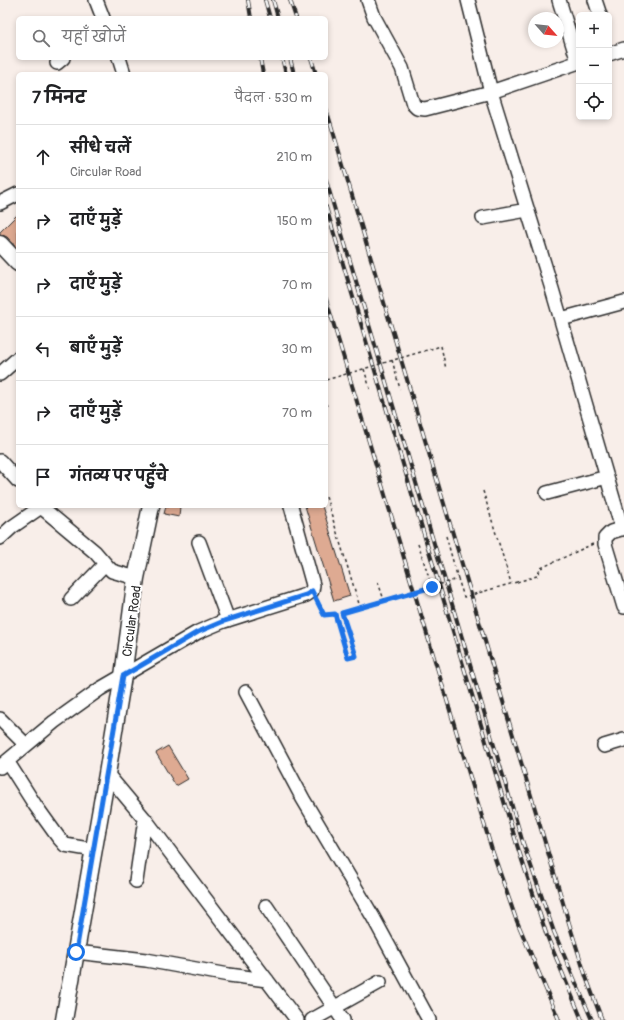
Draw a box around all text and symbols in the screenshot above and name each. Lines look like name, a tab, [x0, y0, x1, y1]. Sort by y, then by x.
north arrow	[528, 12, 564, 48]
map controls	[576, 12, 612, 120]
button: +	[576, 12, 612, 48]
search box	[16, 16, 328, 60]
icon: search	[30, 27, 52, 49]
text: यहाँ खोजें	[62, 28, 126, 47]
button: −	[576, 48, 612, 84]
button: locate	[576, 84, 612, 120]
text: 7 मिनट	[32, 87, 86, 108]
text: पैदल · 530 m	[235, 90, 312, 106]
text: सीधे चलें	[70, 139, 131, 158]
icon: ahead	[32, 146, 54, 168]
text: 210 m	[276, 149, 312, 165]
text: Circular Road	[70, 164, 142, 180]
icon: right	[32, 210, 54, 232]
text: दाएँ मुड़ें	[70, 211, 122, 230]
text: 150 m	[277, 213, 312, 229]
icon: right	[32, 274, 54, 296]
text: दाएँ मुड़ें	[70, 275, 122, 294]
text: 70 m	[282, 277, 312, 293]
icon: left	[32, 338, 54, 360]
text: बाएँ मुड़ें	[70, 339, 122, 358]
text: 30 m	[282, 341, 312, 357]
icon: right	[32, 402, 54, 424]
text: दाएँ मुड़ें	[70, 403, 122, 422]
text: 70 m	[282, 405, 312, 421]
icon: arrive	[32, 466, 54, 488]
text: गंतव्य पर पहुँचे	[70, 467, 168, 486]
route end	[423, 578, 441, 596]
street label: Circular Road	[119, 585, 145, 658]
route start	[67, 943, 85, 961]

